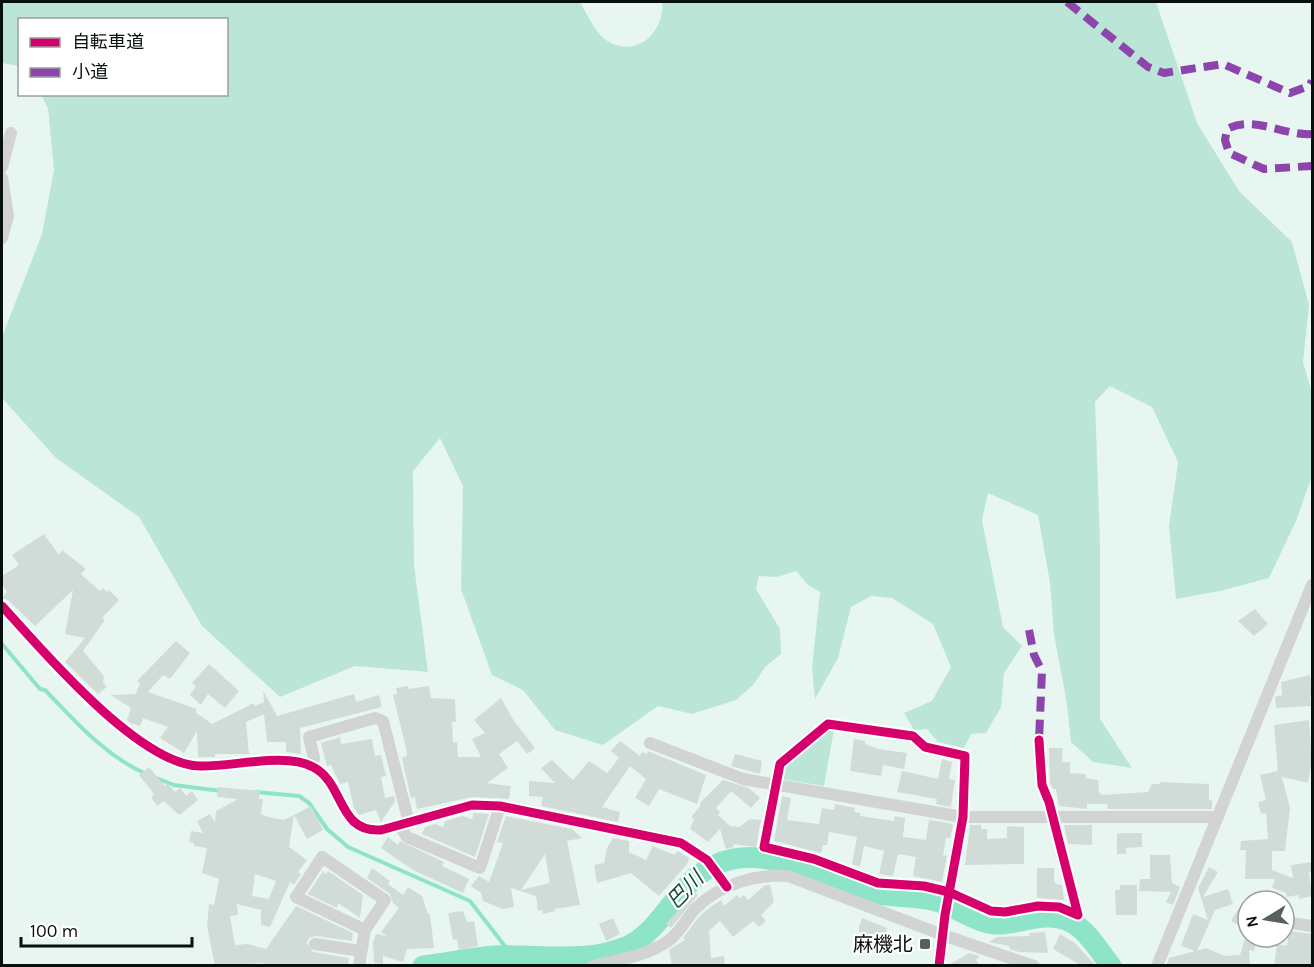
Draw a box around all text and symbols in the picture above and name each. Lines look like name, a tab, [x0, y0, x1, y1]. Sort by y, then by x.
legend	[18, 18, 228, 96]
text: 自転車道	[72, 31, 144, 53]
text: 小道	[72, 61, 108, 83]
water label: 巴川	[662, 865, 710, 913]
north arrow	[1236, 889, 1296, 949]
scale bar	[21, 910, 192, 948]
text: N	[1241, 914, 1262, 929]
text: 100 m	[30, 920, 78, 942]
place label: 麻機北	[853, 933, 913, 956]
marker: 麻機北	[918, 937, 932, 951]

